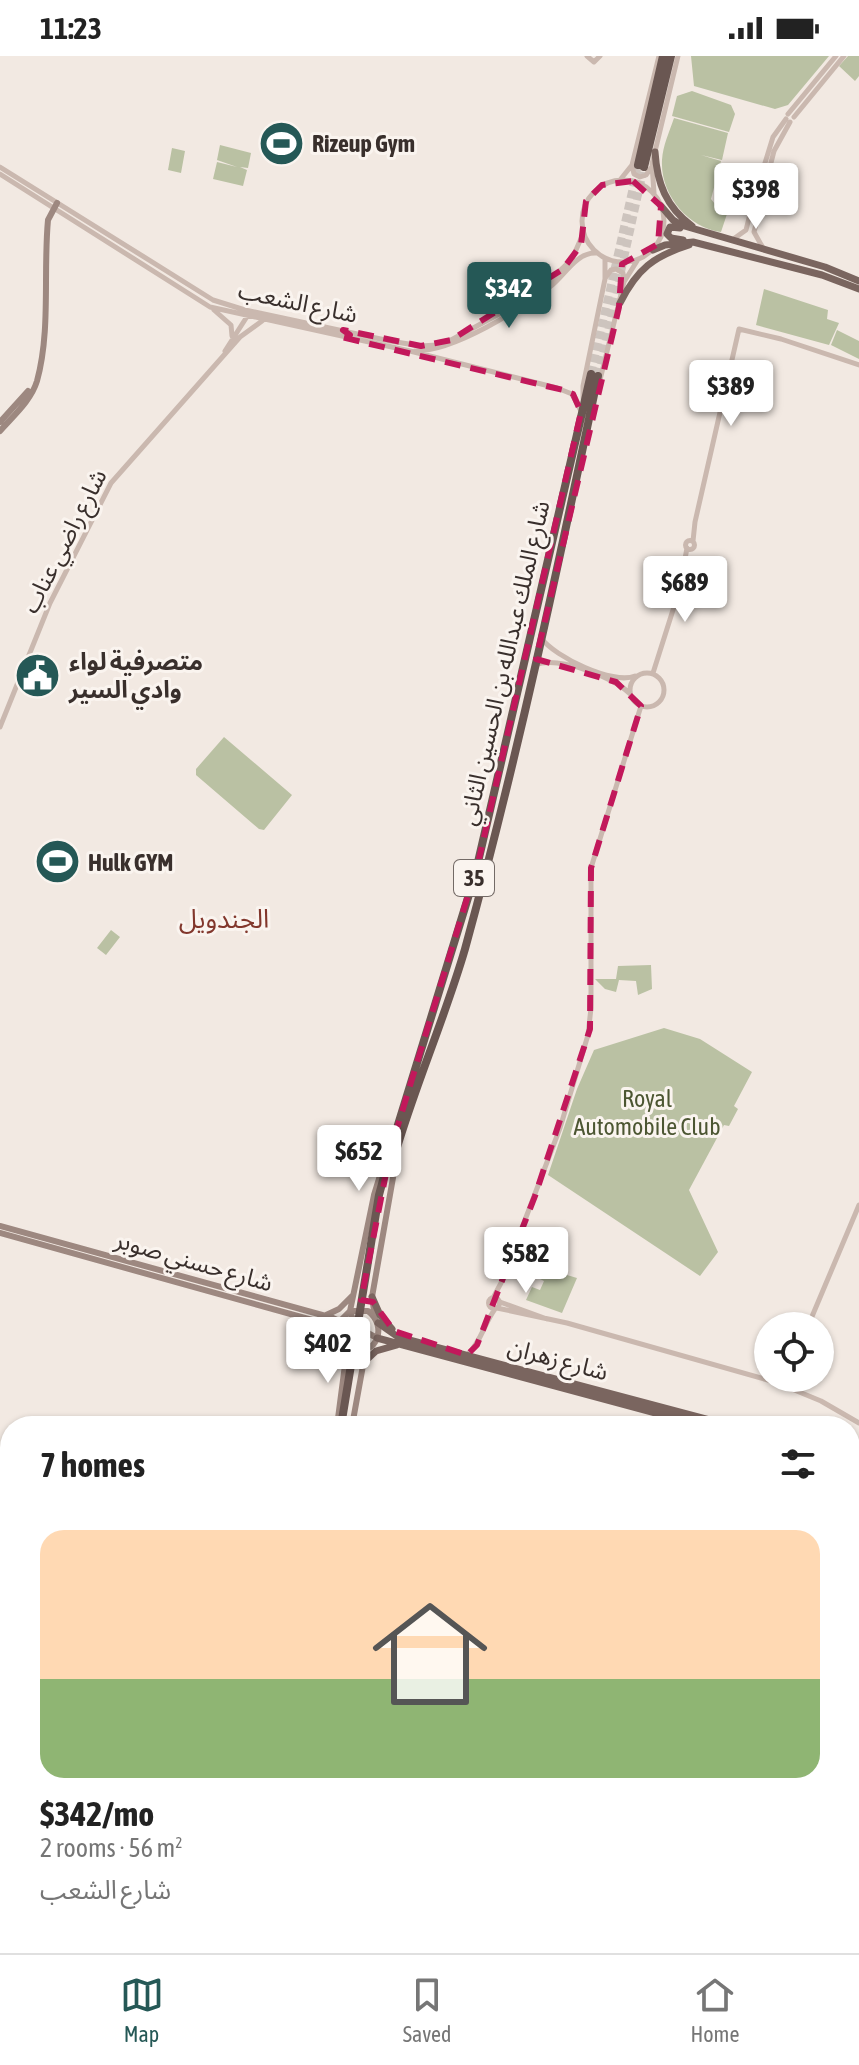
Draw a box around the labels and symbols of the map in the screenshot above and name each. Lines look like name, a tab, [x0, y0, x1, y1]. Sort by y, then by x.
sports icon: Rizeup Gym	[257, 119, 305, 167]
place label: Rizeup Gym	[312, 130, 415, 157]
pin: $398	[709, 163, 803, 231]
pin: $342	[462, 262, 556, 330]
street label: شارع الشعب	[235, 276, 360, 332]
pin: $389	[684, 360, 778, 428]
street label: شارع راضي عناب	[16, 465, 117, 620]
street label: شارع الملك عبدالله بن الحسين الثاني	[453, 498, 560, 829]
pin: $689	[638, 556, 732, 624]
place label: متصرفية لواء وادي السير	[68, 648, 203, 709]
public building icon: متصرفية لواء وادي السير	[14, 651, 62, 699]
sports icon: Hulk GYM	[33, 838, 81, 886]
place label: Hulk GYM	[88, 849, 173, 876]
road number: 35	[454, 860, 494, 896]
district label: الجندويل	[179, 904, 269, 934]
park label: Royal Automobile Club	[573, 1085, 721, 1140]
pin: $652	[312, 1125, 406, 1193]
street label: شارع حسني صوبر	[110, 1225, 276, 1302]
pin: $582	[479, 1227, 573, 1295]
pin: $402	[281, 1317, 375, 1385]
street label: شارع زهران	[504, 1333, 611, 1389]

